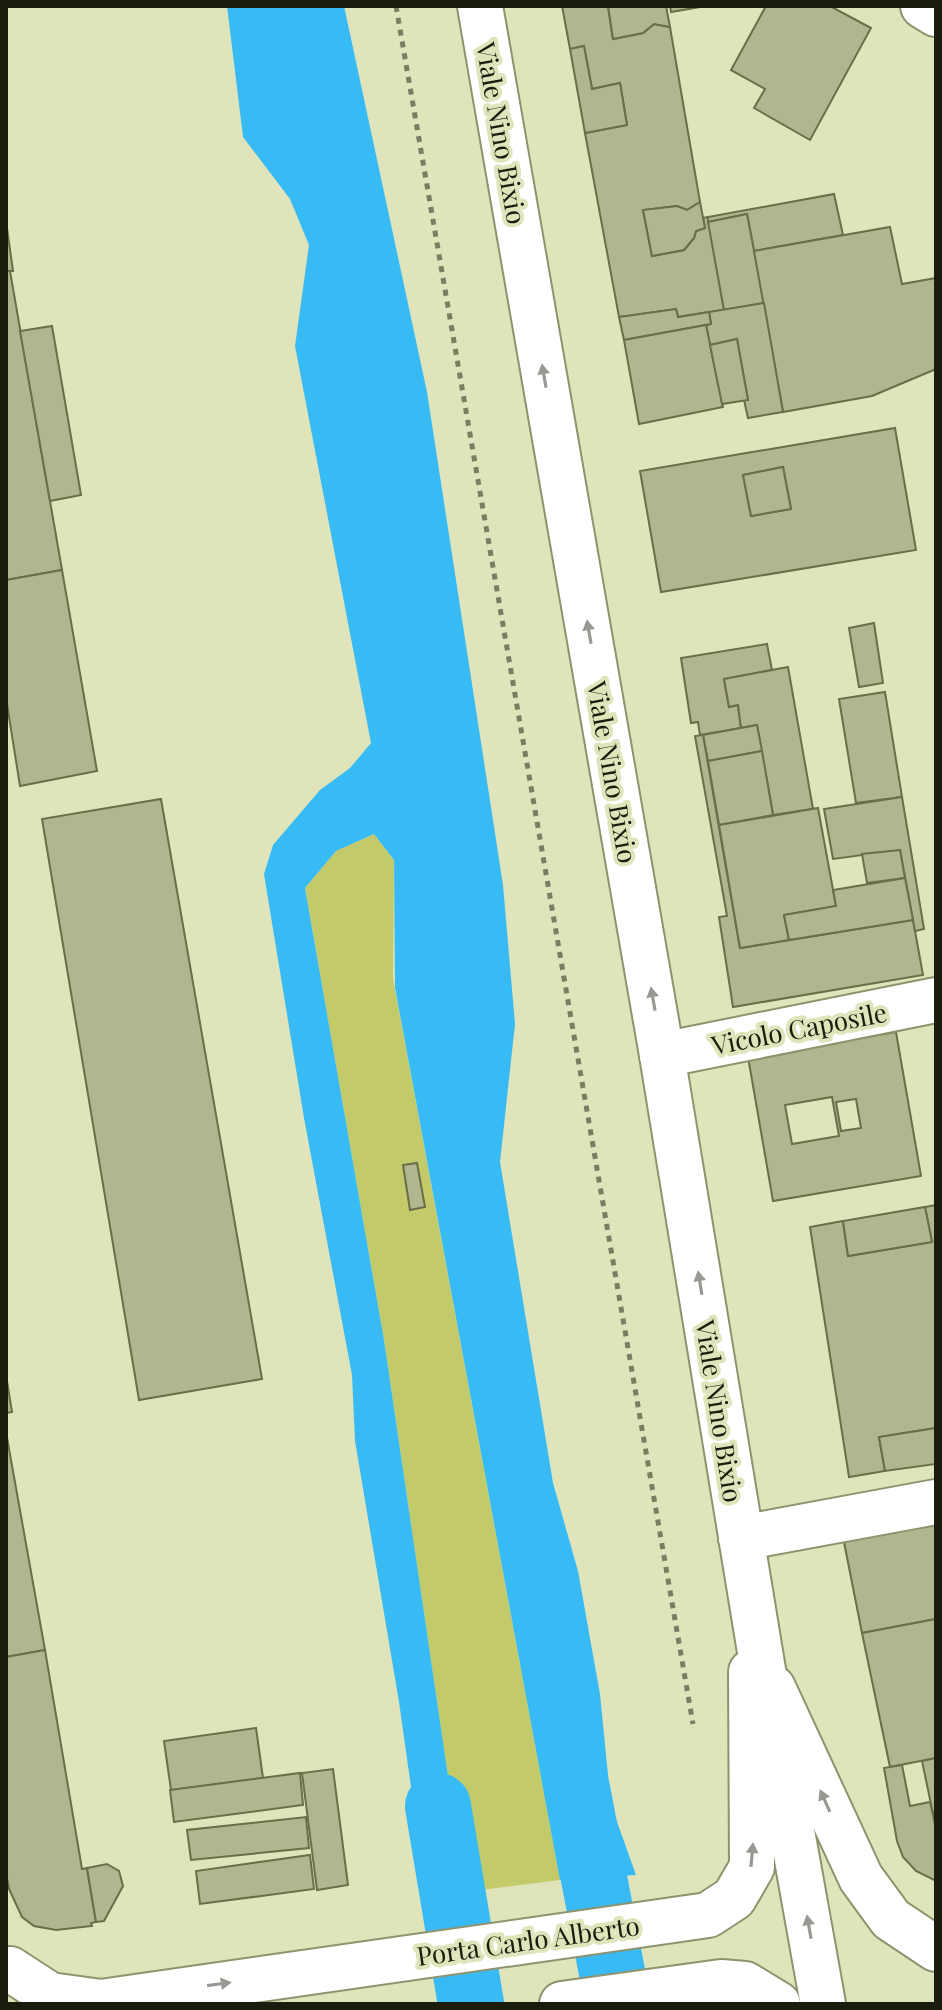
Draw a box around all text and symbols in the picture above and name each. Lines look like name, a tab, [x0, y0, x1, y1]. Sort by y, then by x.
street label: Viale Nino Bixio	[469, 38, 535, 227]
one-way arrow	[538, 363, 550, 388]
one-way arrow	[582, 620, 594, 645]
street label: Viale Nino Bixio	[580, 677, 646, 866]
one-way arrow	[646, 986, 658, 1011]
street label: Vicolo Caposile	[708, 994, 889, 1062]
one-way arrow	[693, 1270, 705, 1295]
street label: Viale Nino Bixio	[688, 1316, 752, 1505]
one-way arrow	[818, 1789, 831, 1813]
one-way arrow	[746, 1842, 759, 1867]
street label: Porta Carlo Alberto	[414, 1907, 642, 1973]
one-way arrow	[802, 1915, 814, 1940]
one-way arrow	[206, 1978, 231, 1990]

